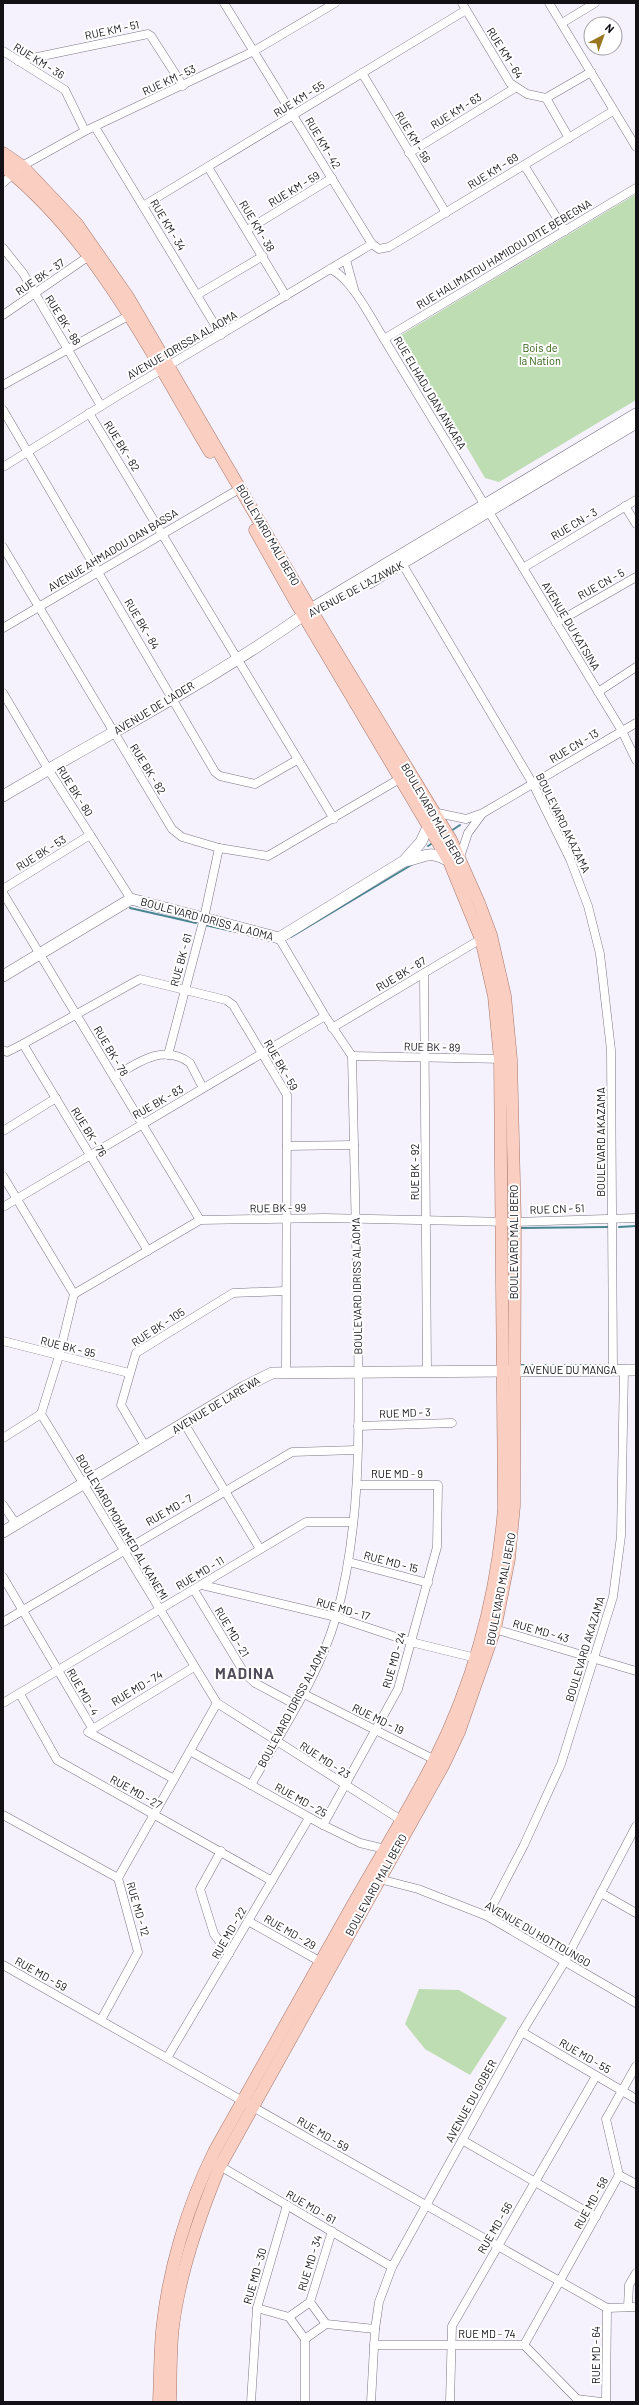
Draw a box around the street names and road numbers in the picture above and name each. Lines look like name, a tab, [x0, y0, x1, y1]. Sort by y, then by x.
street label: RUE KM - 51	[84, 17, 140, 42]
street label: RUE KM - 64	[485, 25, 526, 81]
street label: RUE KM - 36	[11, 40, 67, 81]
street label: RUE KM - 53	[140, 62, 198, 98]
street label: RUE KM - 55	[271, 78, 327, 119]
street label: RUE KM - 63	[428, 90, 484, 131]
street label: RUE KM - 56	[393, 109, 434, 165]
street label: RUE KM - 42	[303, 115, 344, 171]
street label: RUE KM - 69	[465, 150, 521, 191]
street label: RUE KM - 59	[266, 168, 322, 209]
street label: RUE HALIMATOU HAMIDOU DITE BEBEGNA	[414, 196, 594, 311]
street label: RUE KM - 34	[148, 197, 189, 253]
street label: RUE KM - 38	[237, 198, 278, 254]
street label: RUE BK - 37	[13, 256, 67, 298]
street label: RUE BK - 88	[43, 292, 84, 347]
street label: AVENUE IDRISSA ALAOMA	[124, 308, 239, 381]
street label: RUE ELHADJ DAN ANKARA	[392, 334, 469, 452]
street label: RUE BK - 82	[102, 418, 143, 473]
street label: BOULEVARD MALI BERO	[234, 482, 303, 588]
street label: AVENUE AHMADOU DAN BASSA	[45, 505, 180, 594]
street label: RUE CN - 3	[548, 505, 599, 542]
street label: AVENUE DE L'AZAWAK	[306, 558, 406, 619]
street label: RUE CN - 5	[575, 565, 627, 602]
street label: AVENUE DU KATSINA	[540, 579, 603, 673]
street label: RUE BK - 84	[122, 596, 163, 651]
street label: AVENUE DE L'ADER	[111, 678, 197, 737]
street label: RUE CN - 13	[547, 726, 601, 765]
street label: RUE BK - 82	[128, 741, 169, 796]
street label: BOULEVARD MALI BERO	[399, 761, 468, 867]
street label: RUE BK - 80	[55, 763, 96, 818]
street label: BOULEVARD AKAZAMA	[534, 771, 593, 875]
street label: RUE BK - 53	[13, 832, 68, 873]
street label: BOULEVARD IDRISS ALAOMA	[139, 894, 275, 943]
street label: RUE BK - 61	[167, 932, 194, 988]
street label: RUE BK - 87	[373, 954, 428, 994]
street label: RUE BK - 78	[91, 1023, 132, 1078]
street label: RUE BK - 59	[262, 1037, 301, 1093]
street label: RUE BK - 89	[404, 1040, 461, 1053]
street label: RUE BK - 83	[130, 1082, 185, 1121]
street label: BOULEVARD AKAZAMA	[594, 1087, 607, 1197]
street label: RUE BK - 76	[69, 1105, 110, 1159]
street label: RUE BK - 92	[408, 1144, 421, 1200]
street label: BOULEVARD MALI BERO	[507, 1184, 520, 1299]
street label: RUE BK - 99	[250, 1201, 307, 1214]
street label: RUE CN - 51	[529, 1201, 585, 1216]
street label: BOULEVARD IDRISS ALAOMA	[349, 1217, 364, 1355]
street label: RUE BK - 105	[129, 1304, 187, 1349]
street label: RUE BK - 95	[39, 1333, 97, 1360]
street label: AVENUE DU MANGA	[523, 1363, 617, 1376]
street label: AVENUE DE L'AREWA	[169, 1373, 262, 1436]
street label: RUE MD - 3	[379, 1405, 431, 1420]
street label: BOULEVARD MOHAMED AL KANEMI	[74, 1452, 171, 1602]
street label: RUE MD - 9	[371, 1467, 423, 1480]
street label: RUE MD - 7	[143, 1491, 194, 1528]
street label: BOULEVARD MALI BERO	[483, 1531, 518, 1646]
street label: RUE MD - 15	[363, 1548, 420, 1575]
street label: RUE MD - 11	[173, 1553, 226, 1592]
street label: BOULEVARD AKAZAMA	[562, 1594, 607, 1703]
street label: RUE MD - 17	[315, 1595, 371, 1622]
street label: RUE MD - 21	[213, 1605, 252, 1659]
street label: RUE MD - 43	[512, 1616, 571, 1645]
street label: RUE MD - 24	[379, 1630, 408, 1690]
street label: BOULEVARD IDRISS ALAOMA	[255, 1642, 331, 1769]
street label: RUE MD - 4	[65, 1666, 102, 1718]
street label: RUE MD - 74	[109, 1667, 165, 1708]
street label: RUE MD - 19	[350, 1700, 406, 1737]
street label: RUE MD - 23	[298, 1738, 353, 1781]
street label: RUE MD - 27	[108, 1772, 164, 1811]
street label: RUE MD - 25	[273, 1780, 330, 1819]
street label: BOULEVARD MALI BERO	[342, 1831, 409, 1938]
street label: RUE MD - 12	[125, 1880, 152, 1938]
street label: AVENUE DU HOTTOUNGO	[483, 1898, 593, 1969]
street label: RUE MD - 22	[208, 1904, 249, 1961]
street label: RUE MD - 29	[262, 1912, 319, 1952]
street label: RUE MD - 59	[13, 1954, 70, 1993]
street label: RUE MD - 55	[557, 2036, 614, 2076]
street label: AVENUE DU GOBER	[442, 2057, 499, 2144]
street label: RUE MD - 59	[295, 2114, 352, 2154]
street label: RUE MD - 58	[571, 2174, 610, 2231]
street label: RUE MD - 61	[284, 2187, 339, 2226]
street label: RUE MD - 56	[475, 2199, 515, 2256]
street label: RUE MD - 34	[295, 2233, 324, 2292]
street label: RUE MD - 30	[240, 2246, 269, 2306]
street label: RUE MD - 64	[589, 2326, 602, 2384]
street label: RUE MD - 74	[458, 2327, 516, 2340]

